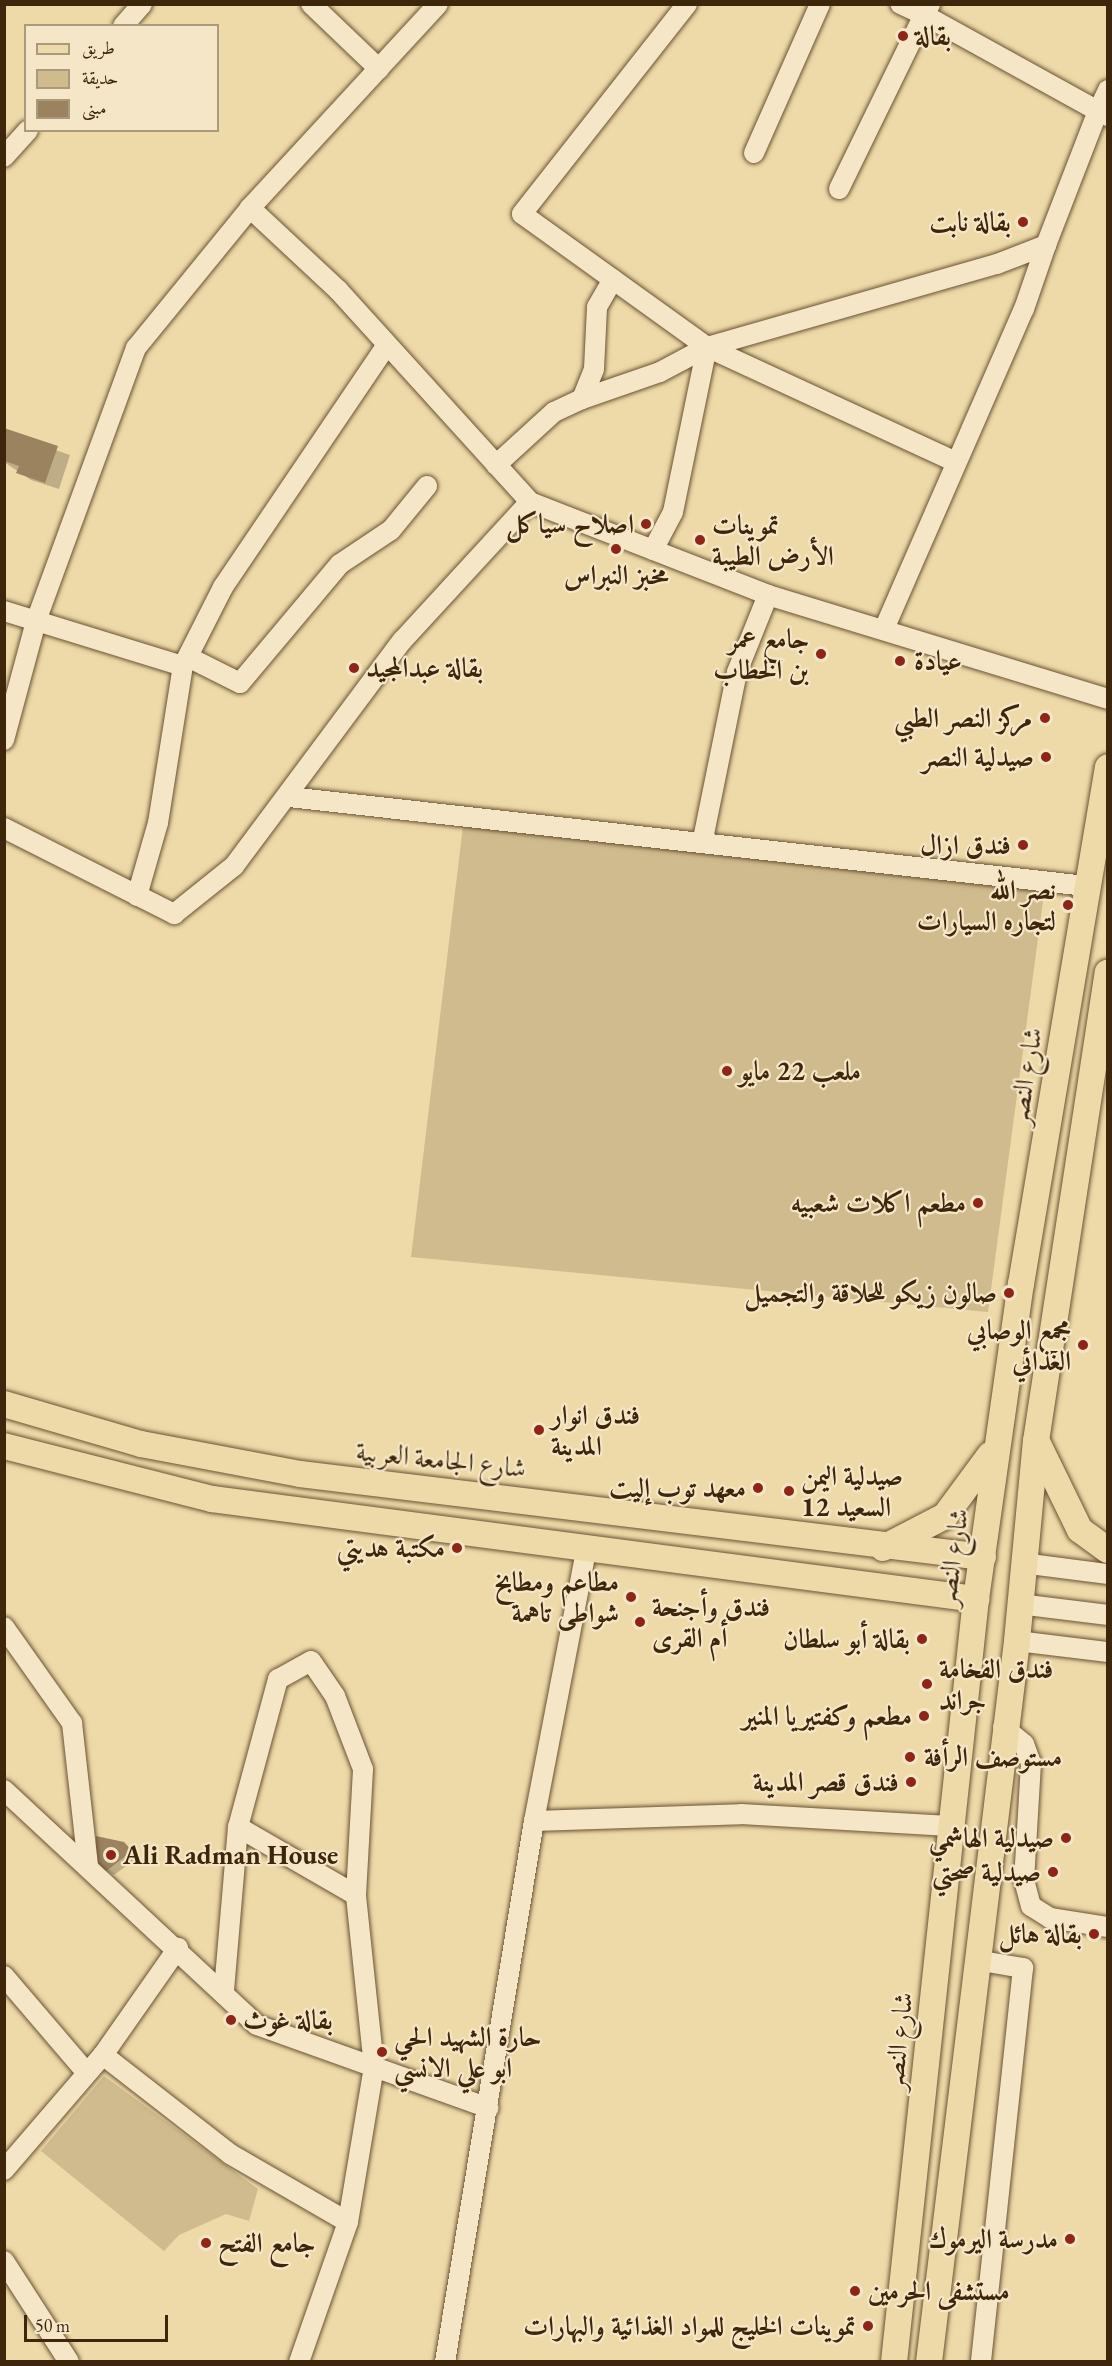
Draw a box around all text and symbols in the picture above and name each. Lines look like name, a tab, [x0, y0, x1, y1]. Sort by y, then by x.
place label: بقالة	[915, 20, 951, 52]
legend	[24, 24, 219, 132]
marker: بقالة	[896, 29, 910, 43]
text: طريق	[82, 36, 115, 59]
text: حديقة	[82, 66, 118, 89]
text: مبنى	[82, 96, 107, 119]
place label: بقالة نابت	[930, 206, 1011, 238]
marker: بقالة نابت	[1016, 215, 1030, 229]
place label: اصلاح سياكل	[506, 508, 634, 540]
place label: تموينات الأرض الطيبة	[712, 508, 834, 571]
marker: اصلاح سياكل	[639, 517, 653, 531]
marker: تموينات الأرض الطيبة	[693, 533, 707, 547]
marker: مخبز النبراس	[609, 542, 623, 556]
place label: مخبز النبراس	[564, 559, 668, 591]
place label: جامع عمر بن الخطاب	[713, 622, 809, 685]
place label: عيادة	[914, 645, 962, 677]
marker: جامع عمر بن الخطاب	[814, 647, 828, 661]
place label: بقالة عبدالمجيد	[366, 652, 483, 684]
marker: عيادة	[891, 652, 909, 670]
marker: بقالة عبدالمجيد	[347, 661, 361, 675]
place label: مركز النصر الطبي	[894, 702, 1032, 734]
marker: مركز النصر الطبي	[1036, 709, 1054, 727]
place label: صيدلية النصر	[922, 741, 1034, 773]
marker: صيدلية النصر	[1039, 750, 1053, 764]
place label: فندق ازال	[920, 829, 1011, 861]
marker: فندق ازال	[1016, 838, 1030, 852]
place label: نصر الله لتجاره السيارات	[917, 873, 1056, 936]
marker: نصر الله لتجاره السيارات	[1061, 898, 1075, 912]
street label: شارع النصر	[1001, 1025, 1049, 1127]
place label: ملعب 22 مايو	[739, 1055, 861, 1087]
marker: ملعب 22 مايو	[720, 1064, 734, 1078]
place label: مطعم اكلات شعبيه	[791, 1187, 966, 1219]
marker: مطعم اكلات شعبيه	[971, 1196, 985, 1210]
place label: صالون زيكو للحلاقة والتجميل	[744, 1277, 997, 1309]
marker: صالون زيكو للحلاقة والتجميل	[1002, 1286, 1016, 1300]
place label: مجمع الوصابي الغذائي	[967, 1313, 1071, 1376]
marker: مجمع الوصابي الغذائي	[1076, 1338, 1090, 1352]
place label: فندق انوار المدينة	[551, 1398, 640, 1461]
marker: فندق انوار المدينة	[532, 1423, 546, 1437]
street label: شارع الجامعة العربية	[354, 1434, 528, 1484]
place label: صيدلية اليمن السعيد 12	[801, 1459, 903, 1522]
place label: معهد توب إليت	[609, 1472, 746, 1504]
marker: معهد توب إليت	[751, 1481, 765, 1495]
marker: صيدلية اليمن السعيد 12	[782, 1484, 796, 1498]
street label: شارع النصر	[929, 1506, 975, 1608]
place label: مكتبة هديتي	[336, 1532, 445, 1564]
marker: مكتبة هديتي	[450, 1541, 464, 1555]
place label: مطاعم ومطابخ شواطى تاهمة	[494, 1565, 619, 1628]
marker: مطاعم ومطابخ شواطى تاهمة	[624, 1590, 638, 1604]
place label: فندق وأجنحة أم القرى	[652, 1590, 770, 1653]
marker: فندق وأجنحة أم القرى	[633, 1615, 647, 1629]
place label: بقالة أبو سلطان	[783, 1623, 910, 1655]
marker: بقالة أبو سلطان	[915, 1632, 929, 1646]
place label: فندق الفخامة جراند	[939, 1652, 1053, 1715]
marker: فندق الفخامة جراند	[920, 1677, 934, 1691]
place label: مطعم وكفتيريا المنير	[742, 1700, 912, 1732]
marker: مطعم وكفتيريا المنير	[917, 1709, 931, 1723]
place label: مستوصف الرأفة	[924, 1741, 1062, 1773]
marker: مستوصف الرأفة	[901, 1748, 919, 1766]
place label: فندق قصر المدينة	[753, 1766, 899, 1798]
marker: فندق قصر المدينة	[904, 1775, 918, 1789]
place label: صيدلية الهاشمي	[929, 1822, 1054, 1854]
marker: صيدلية الهاشمي	[1059, 1831, 1073, 1845]
place label: Ali Radman House	[123, 1839, 338, 1871]
marker: Ali Radman House	[104, 1848, 118, 1862]
place label: صيدلية صحتي	[932, 1856, 1041, 1888]
marker: صيدلية صحتي	[1046, 1865, 1060, 1879]
place label: بقالة هائل	[998, 1918, 1082, 1950]
marker: بقالة هائل	[1087, 1927, 1101, 1941]
street label: شارع النصر	[877, 1991, 919, 2091]
place label: بقالة غوث	[243, 2004, 333, 2036]
marker: بقالة غوث	[224, 2013, 238, 2027]
place label: حارة الشهيد الحي ابو علي الانسي	[394, 2020, 541, 2083]
marker: حارة الشهيد الحي ابو علي الانسي	[375, 2045, 389, 2059]
place label: مدرسة اليرموك	[929, 2223, 1058, 2255]
place label: جامع الفتح	[218, 2227, 315, 2259]
marker: مدرسة اليرموك	[1063, 2232, 1077, 2246]
marker: جامع الفتح	[199, 2236, 213, 2250]
place label: مستشفى الحرمين	[868, 2275, 1010, 2307]
marker: مستشفى الحرمين	[846, 2282, 864, 2300]
scale bar	[27, 2303, 171, 2341]
place label: تموينات الخليج للمواد الغذائية والبهارات	[523, 2310, 856, 2342]
text: 50 m	[35, 2314, 70, 2337]
marker: تموينات الخليج للمواد الغذائية والبهارات	[861, 2319, 875, 2333]

